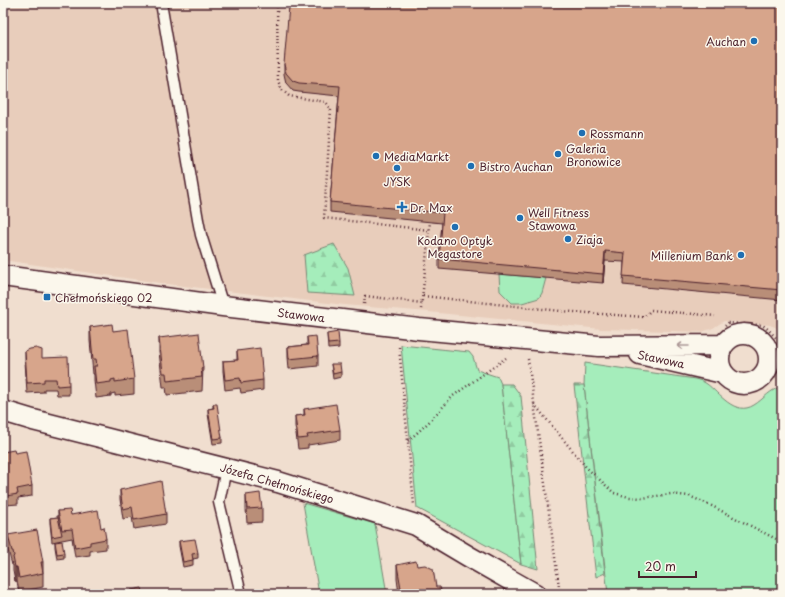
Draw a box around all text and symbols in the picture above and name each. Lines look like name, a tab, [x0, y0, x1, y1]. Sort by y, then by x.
place label: Auchan	[706, 33, 746, 50]
marker: Auchan	[749, 36, 759, 46]
place label: Rossmann	[590, 125, 644, 142]
marker: Rossmann	[577, 128, 587, 138]
place label: Galeria Bronowice	[566, 140, 621, 170]
place label: MediaMarkt	[384, 148, 449, 165]
marker: Galeria Bronowice	[553, 149, 563, 159]
marker: MediaMarkt	[371, 151, 381, 161]
place label: Bistro Auchan	[479, 158, 553, 175]
marker: Bistro Auchan	[466, 161, 476, 171]
marker: JYSK	[392, 163, 402, 173]
place label: JYSK	[383, 173, 411, 190]
place label: Dr. Max	[410, 199, 452, 216]
marker: Dr. Max	[397, 202, 407, 212]
place label: Well Fitness Stawowa	[528, 204, 589, 234]
marker: Well Fitness Stawowa	[515, 213, 525, 223]
marker: Kodano Optyk Megastore	[450, 222, 460, 232]
place label: Ziaja	[576, 231, 603, 248]
place label: Kodano Optyk Megastore	[417, 232, 493, 262]
marker: Ziaja	[563, 234, 573, 244]
place label: Millenium Bank	[651, 247, 733, 264]
marker: Millenium Bank	[736, 250, 746, 260]
place label: Chełmońskiego 02	[55, 289, 153, 306]
marker: Chełmońskiego 02	[42, 292, 52, 302]
street label: Stawowa	[276, 304, 326, 326]
one-way arrow	[677, 342, 690, 350]
street label: Stawowa	[636, 346, 686, 372]
street label: Józefa Chełmońskiego	[218, 459, 336, 507]
scale bar	[639, 553, 696, 579]
text: 20 m	[645, 557, 676, 575]

